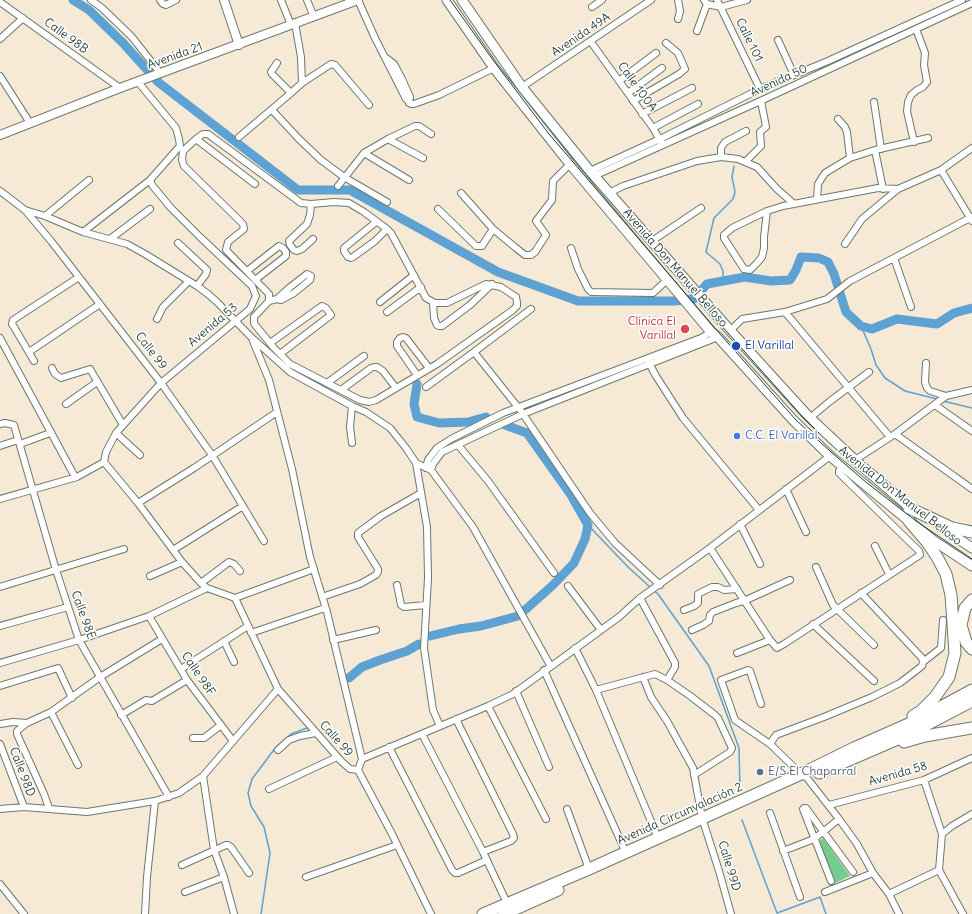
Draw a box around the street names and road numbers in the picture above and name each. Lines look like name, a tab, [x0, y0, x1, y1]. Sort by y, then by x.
street label: Avenida 49A	[549, 10, 613, 60]
street label: Calle 98B	[41, 15, 91, 57]
street label: Calle 101	[732, 16, 766, 64]
street label: Avenida 21	[145, 39, 205, 73]
street label: Calle 100A	[614, 59, 660, 115]
street label: Avenida 50	[748, 62, 810, 100]
street label: Avenida Don Manuel Belloso	[620, 206, 730, 330]
street label: Avenida 53	[185, 300, 241, 350]
street label: Calle 99	[132, 330, 170, 372]
street label: Avenida Don Manuel Belloso	[836, 443, 964, 549]
street label: Calle 98E	[68, 589, 98, 641]
street label: Calle 98F	[178, 649, 218, 699]
street label: Calle 99	[316, 718, 356, 760]
street label: Calle 98D	[6, 745, 38, 799]
street label: Avenida 58	[867, 759, 929, 789]
street label: Avenida Circunvalación 2	[615, 780, 745, 848]
street label: Calle 99D	[715, 839, 743, 893]

